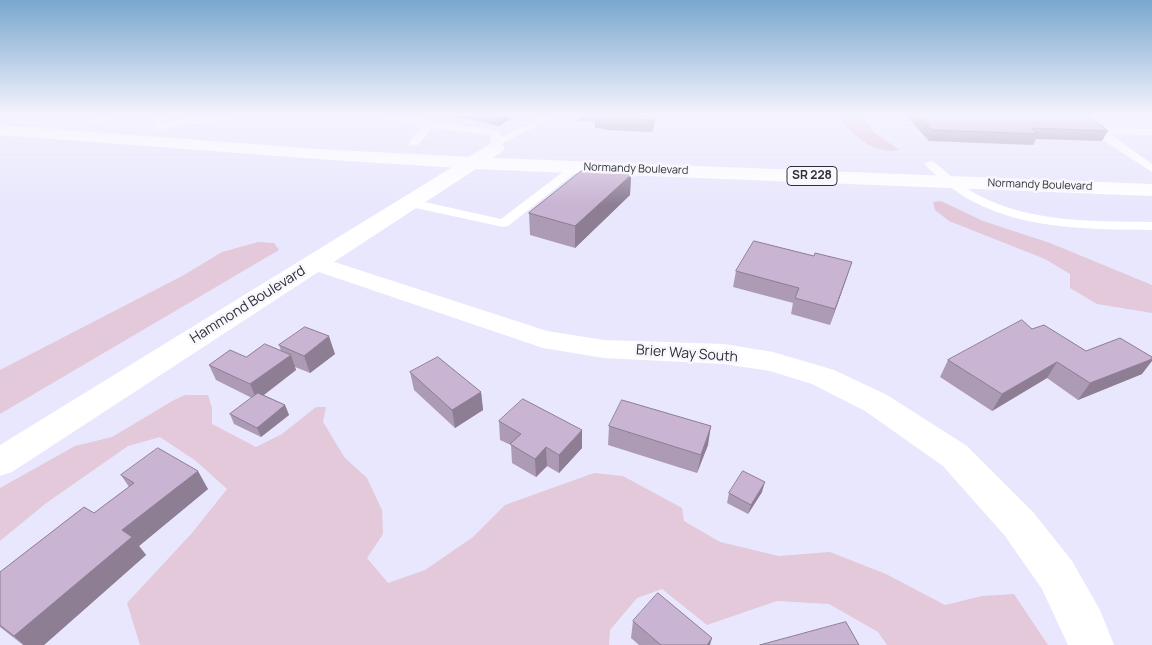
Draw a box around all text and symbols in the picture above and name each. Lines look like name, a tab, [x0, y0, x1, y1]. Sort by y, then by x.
street label: Normandy Boulevard	[583, 161, 689, 177]
road number: SR 228	[787, 167, 837, 186]
street label: Normandy Boulevard	[987, 177, 1093, 193]
street label: Hammond Boulevard	[187, 263, 309, 347]
street label: Brier Way South	[635, 342, 739, 366]

